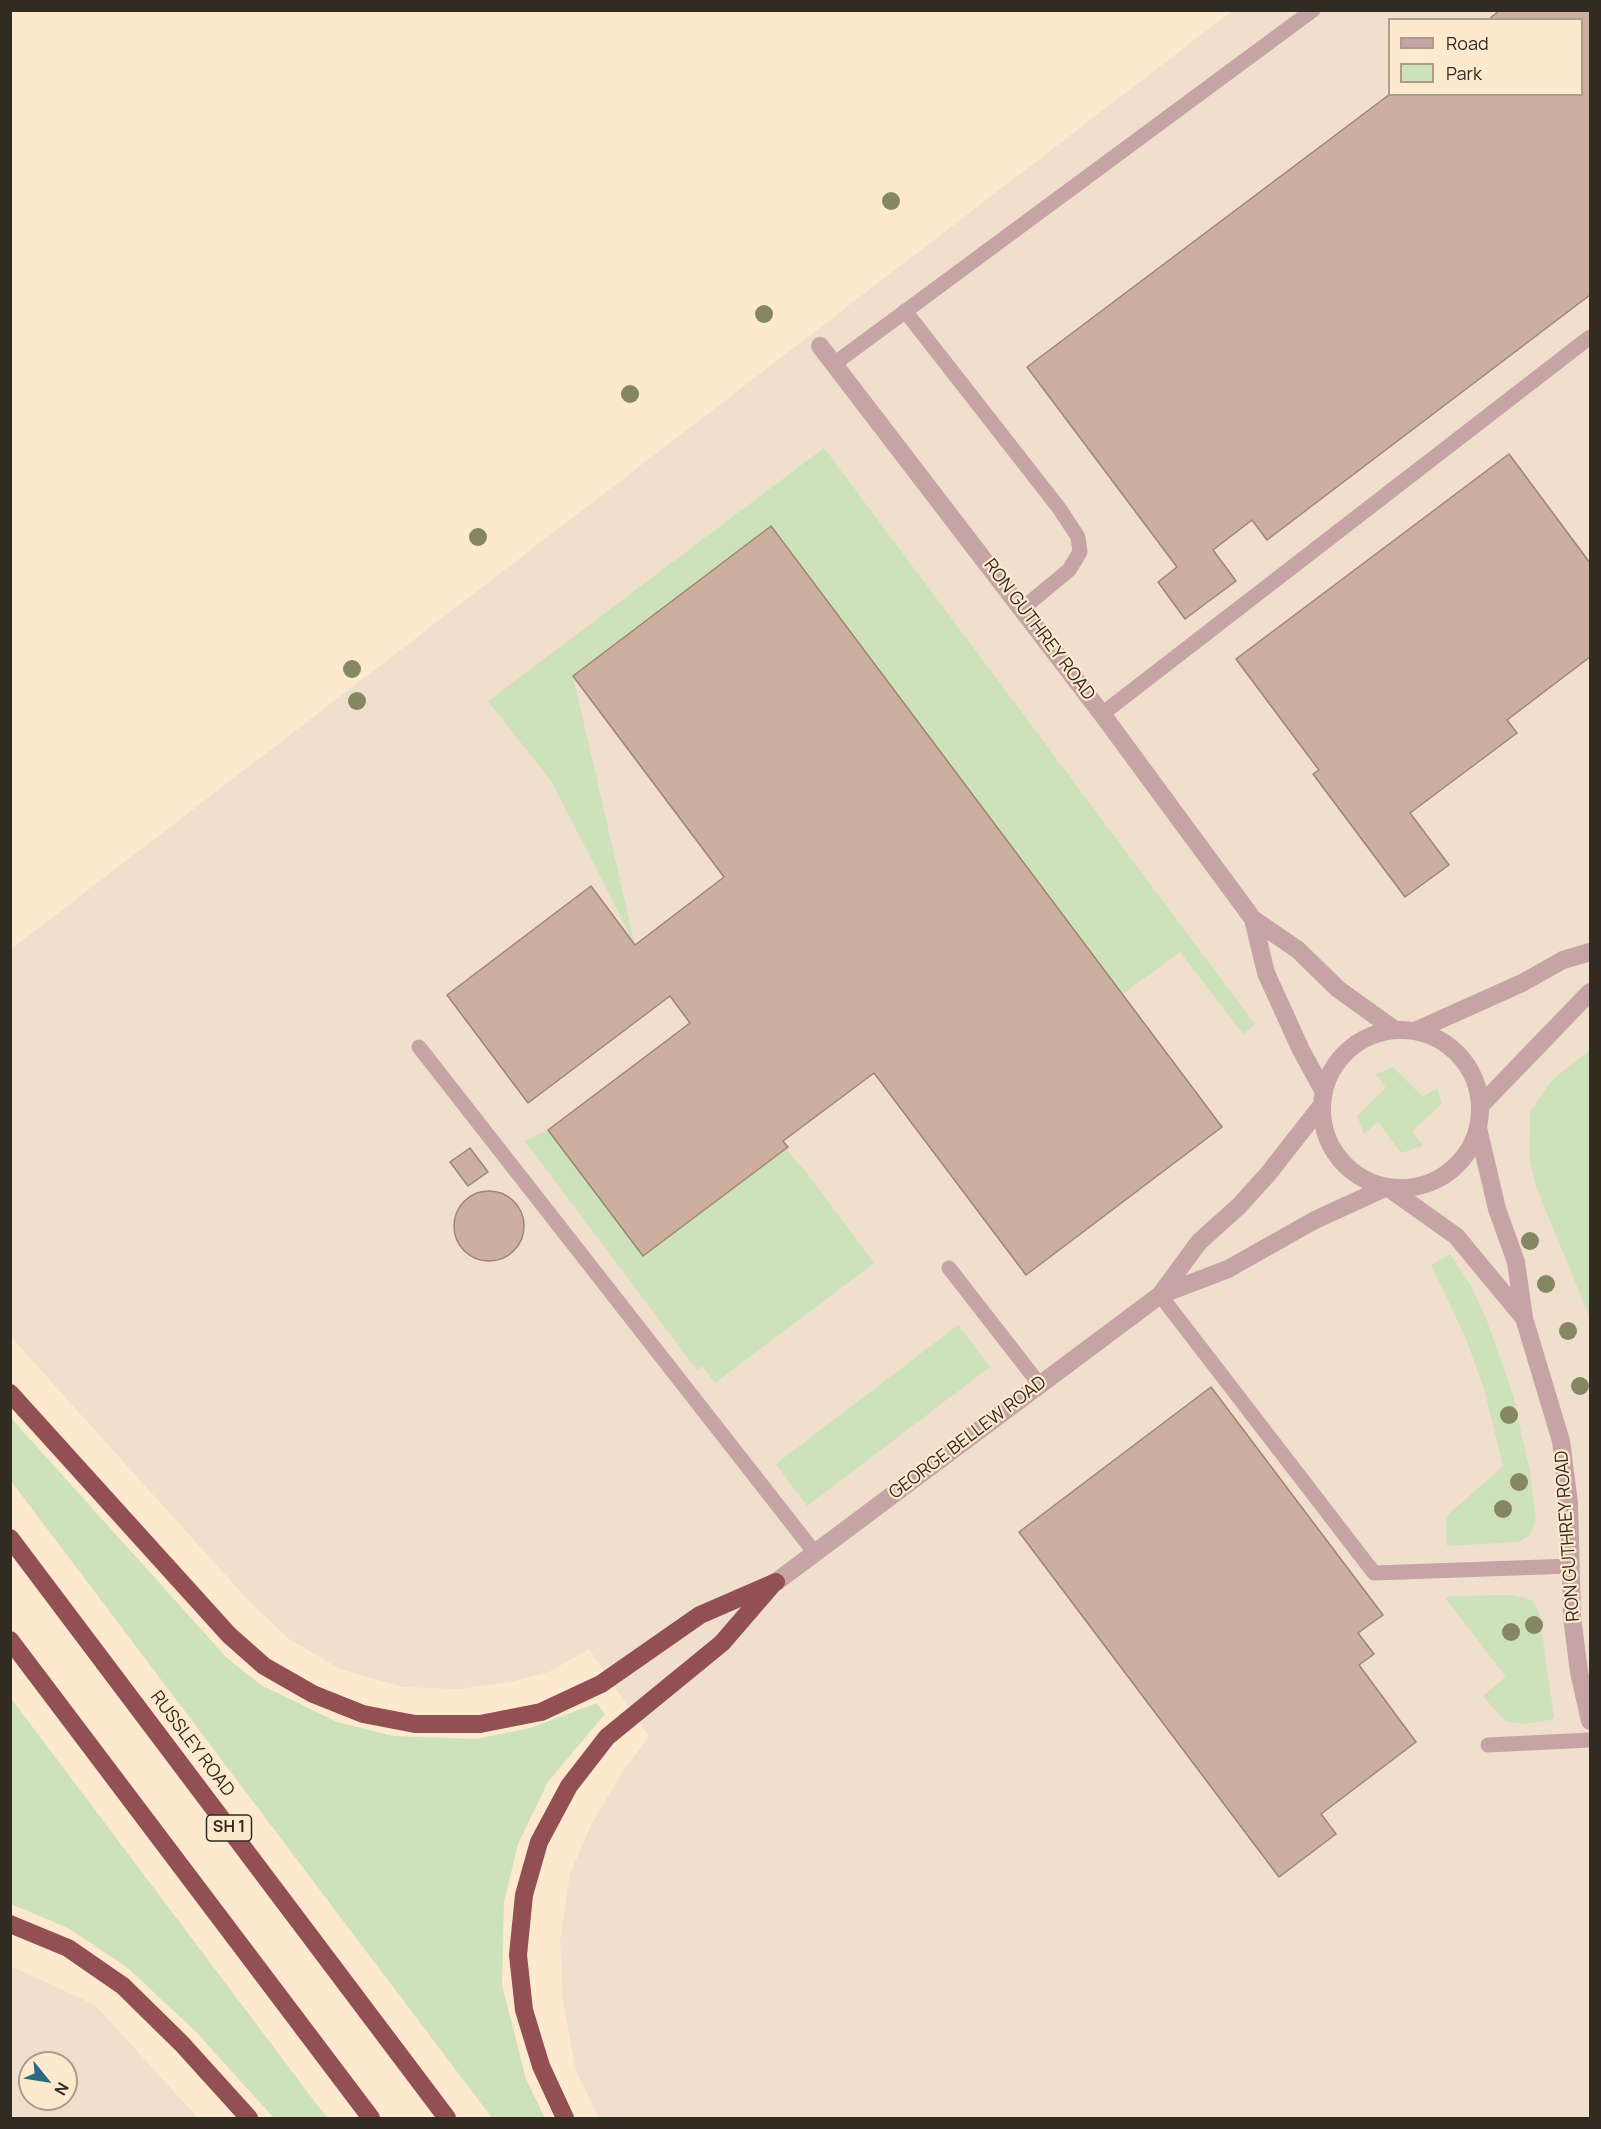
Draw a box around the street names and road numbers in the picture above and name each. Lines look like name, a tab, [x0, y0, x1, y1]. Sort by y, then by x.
street label: RON GUTHREY ROAD	[979, 555, 1099, 705]
street label: GEORGE BELLEW ROAD	[885, 1372, 1051, 1504]
street label: RON GUTHREY ROAD	[1551, 1450, 1585, 1622]
street label: RUSSLEY ROAD	[145, 1687, 239, 1801]
road number: SH 1	[206, 1815, 252, 1841]

